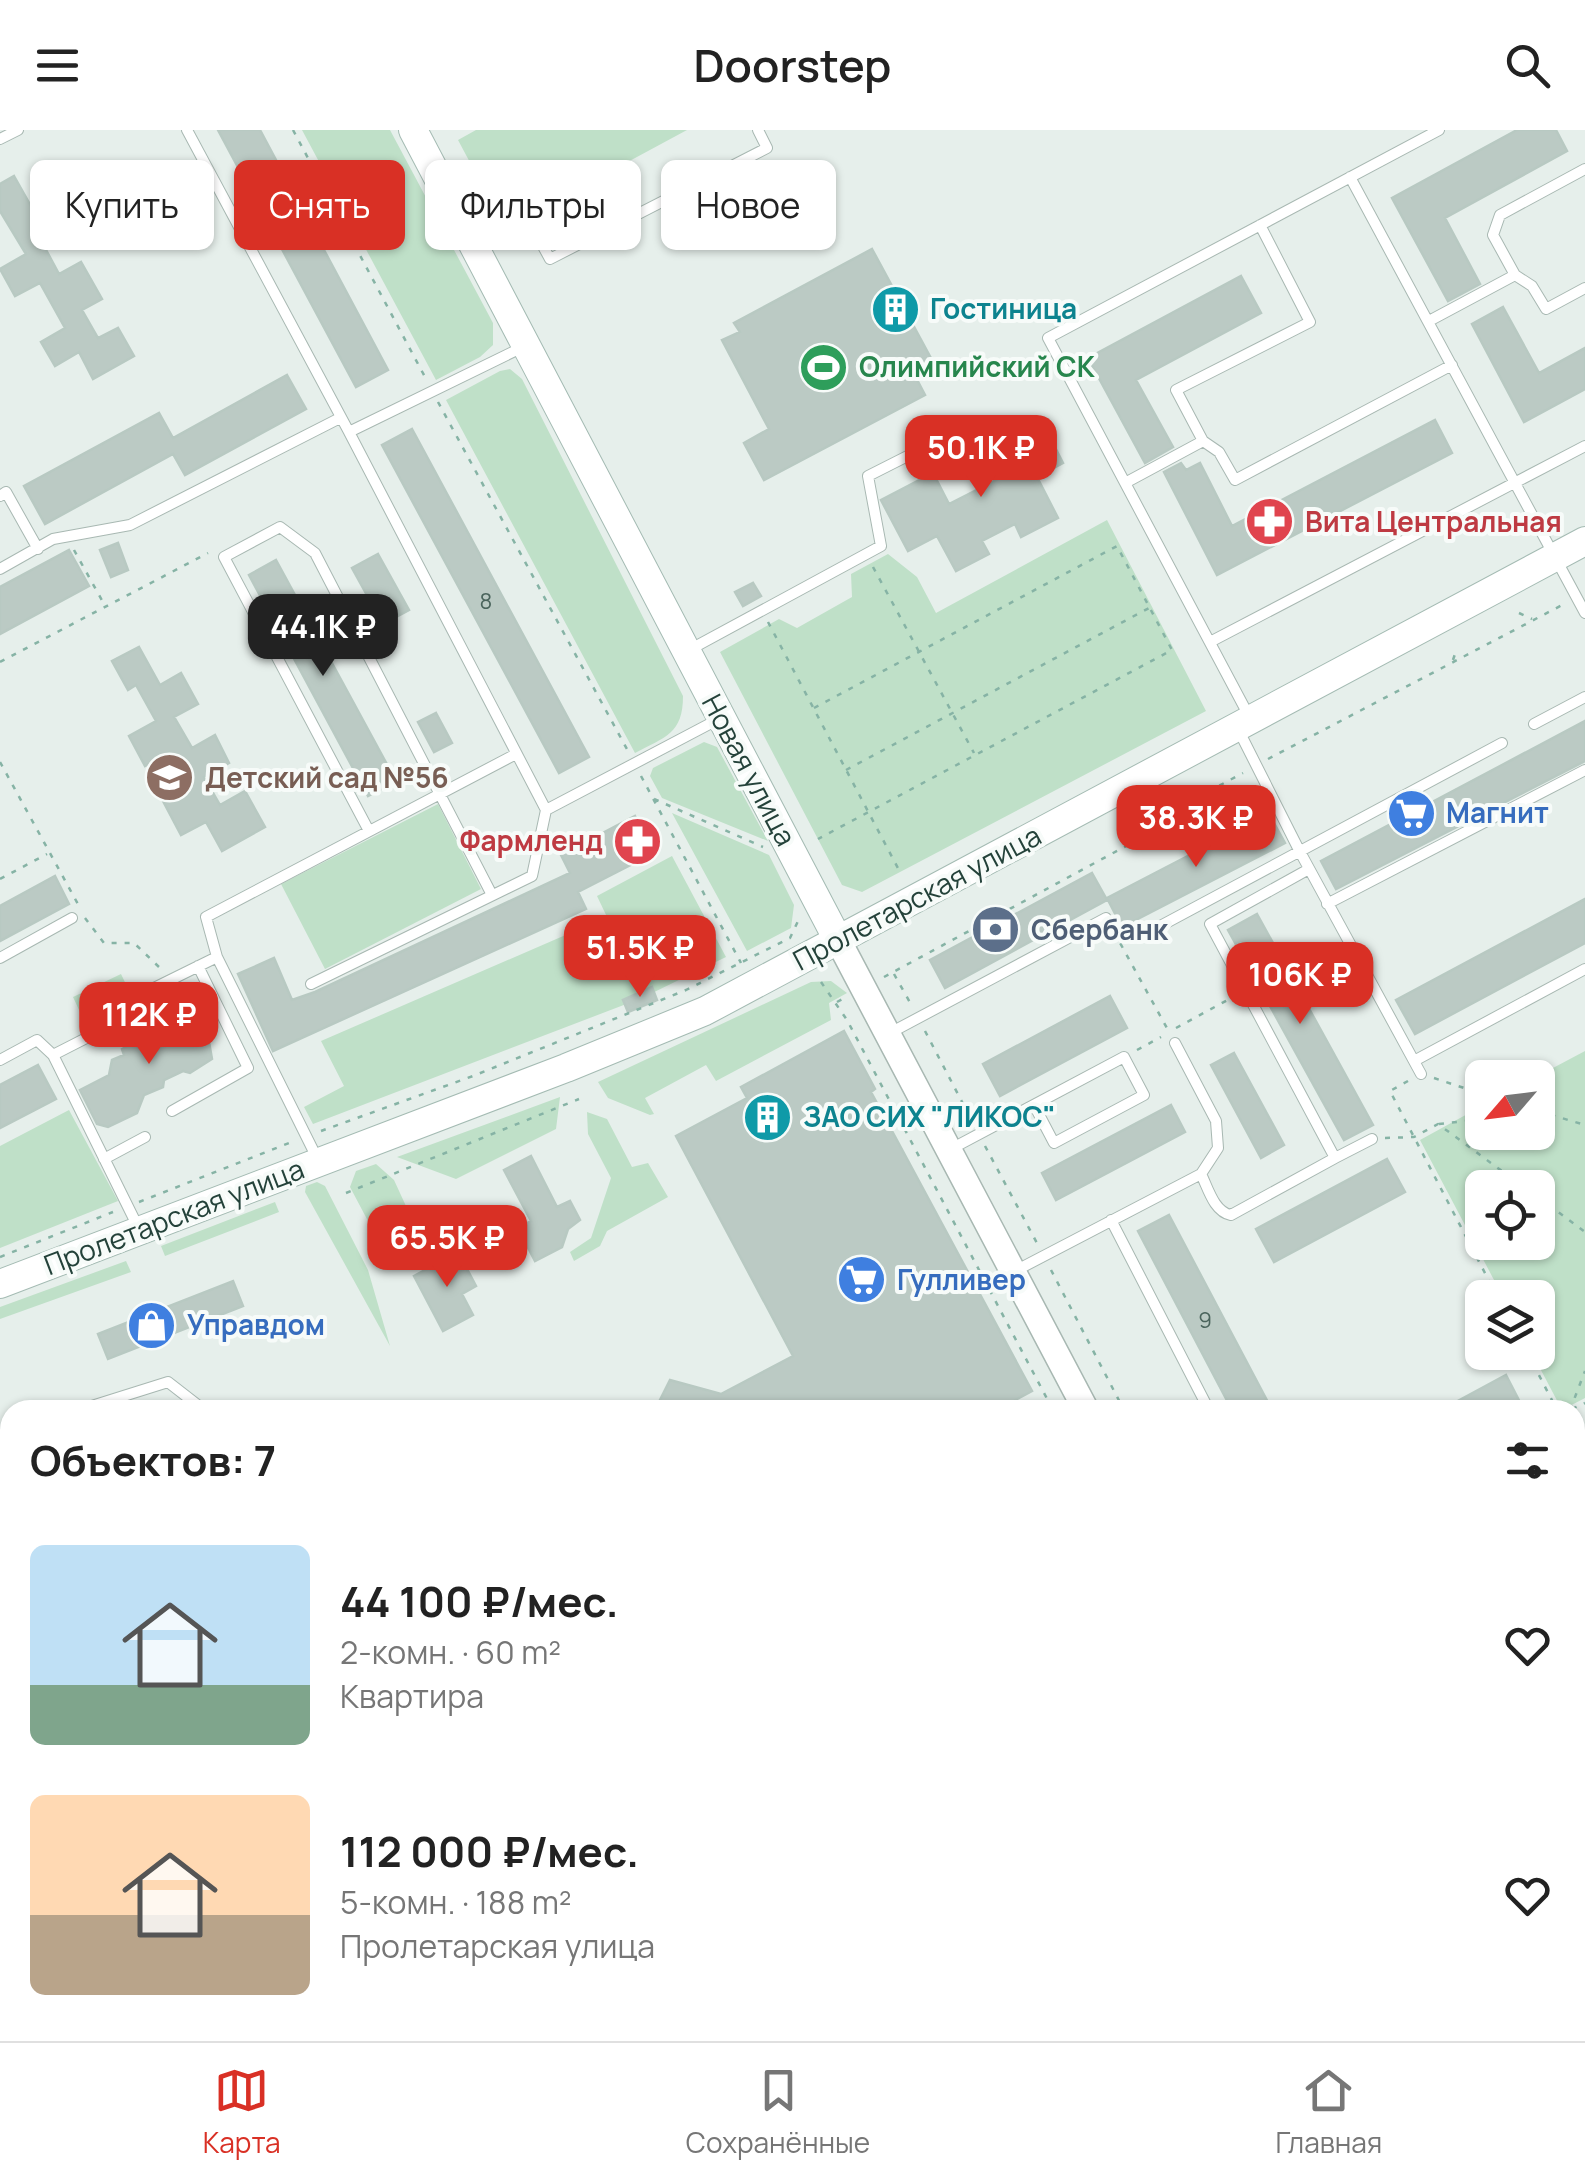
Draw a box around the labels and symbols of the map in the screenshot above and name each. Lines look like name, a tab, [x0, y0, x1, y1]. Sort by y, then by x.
building icon: Гостиница	[869, 283, 921, 335]
place label: Гостиница	[930, 289, 1077, 327]
sports icon: Олимпийский СК	[798, 341, 850, 393]
place label: Олимпийский СК	[859, 347, 1096, 385]
pin: 50.1K ₽	[889, 415, 1073, 500]
pharmacy icon: Вита Центральная	[1244, 496, 1296, 548]
place label: Вита Центральная	[1305, 502, 1562, 540]
house number: 8	[480, 586, 492, 616]
pin: 44.1K ₽	[231, 594, 415, 679]
street label: Новая улица	[694, 687, 806, 852]
school or university icon: Детский сад №56	[144, 752, 196, 804]
place label: Детский сад №56	[205, 758, 449, 796]
pin: 38.3K ₽	[1104, 785, 1288, 870]
supermarket icon: Магнит	[1385, 787, 1437, 839]
place label: Магнит	[1446, 793, 1549, 831]
pharmacy icon: Фармленд	[612, 815, 664, 867]
street label: Пролетарская улица	[786, 816, 1047, 979]
place label: Фармленд	[460, 821, 603, 859]
bank icon: Сбербанк	[970, 904, 1022, 956]
place label: Сбербанк	[1031, 910, 1169, 948]
pin: 51.5K ₽	[548, 915, 732, 1000]
pin: 106K ₽	[1219, 942, 1381, 1027]
pin: 112K ₽	[68, 982, 230, 1067]
north arrow	[1465, 1060, 1555, 1150]
building icon: ЗАО СИХ "ЛИКОС"	[742, 1091, 794, 1143]
place label: ЗАО СИХ "ЛИКОС"	[803, 1097, 1056, 1135]
street label: Пролетарская улица	[38, 1149, 309, 1283]
pin: 65.5K ₽	[355, 1205, 539, 1290]
supermarket icon: Гулливер	[836, 1254, 888, 1306]
place label: Гулливер	[897, 1260, 1026, 1298]
shop icon: Управдом	[126, 1299, 178, 1351]
place label: Управдом	[187, 1305, 325, 1343]
house number: 9	[1198, 1305, 1212, 1335]

